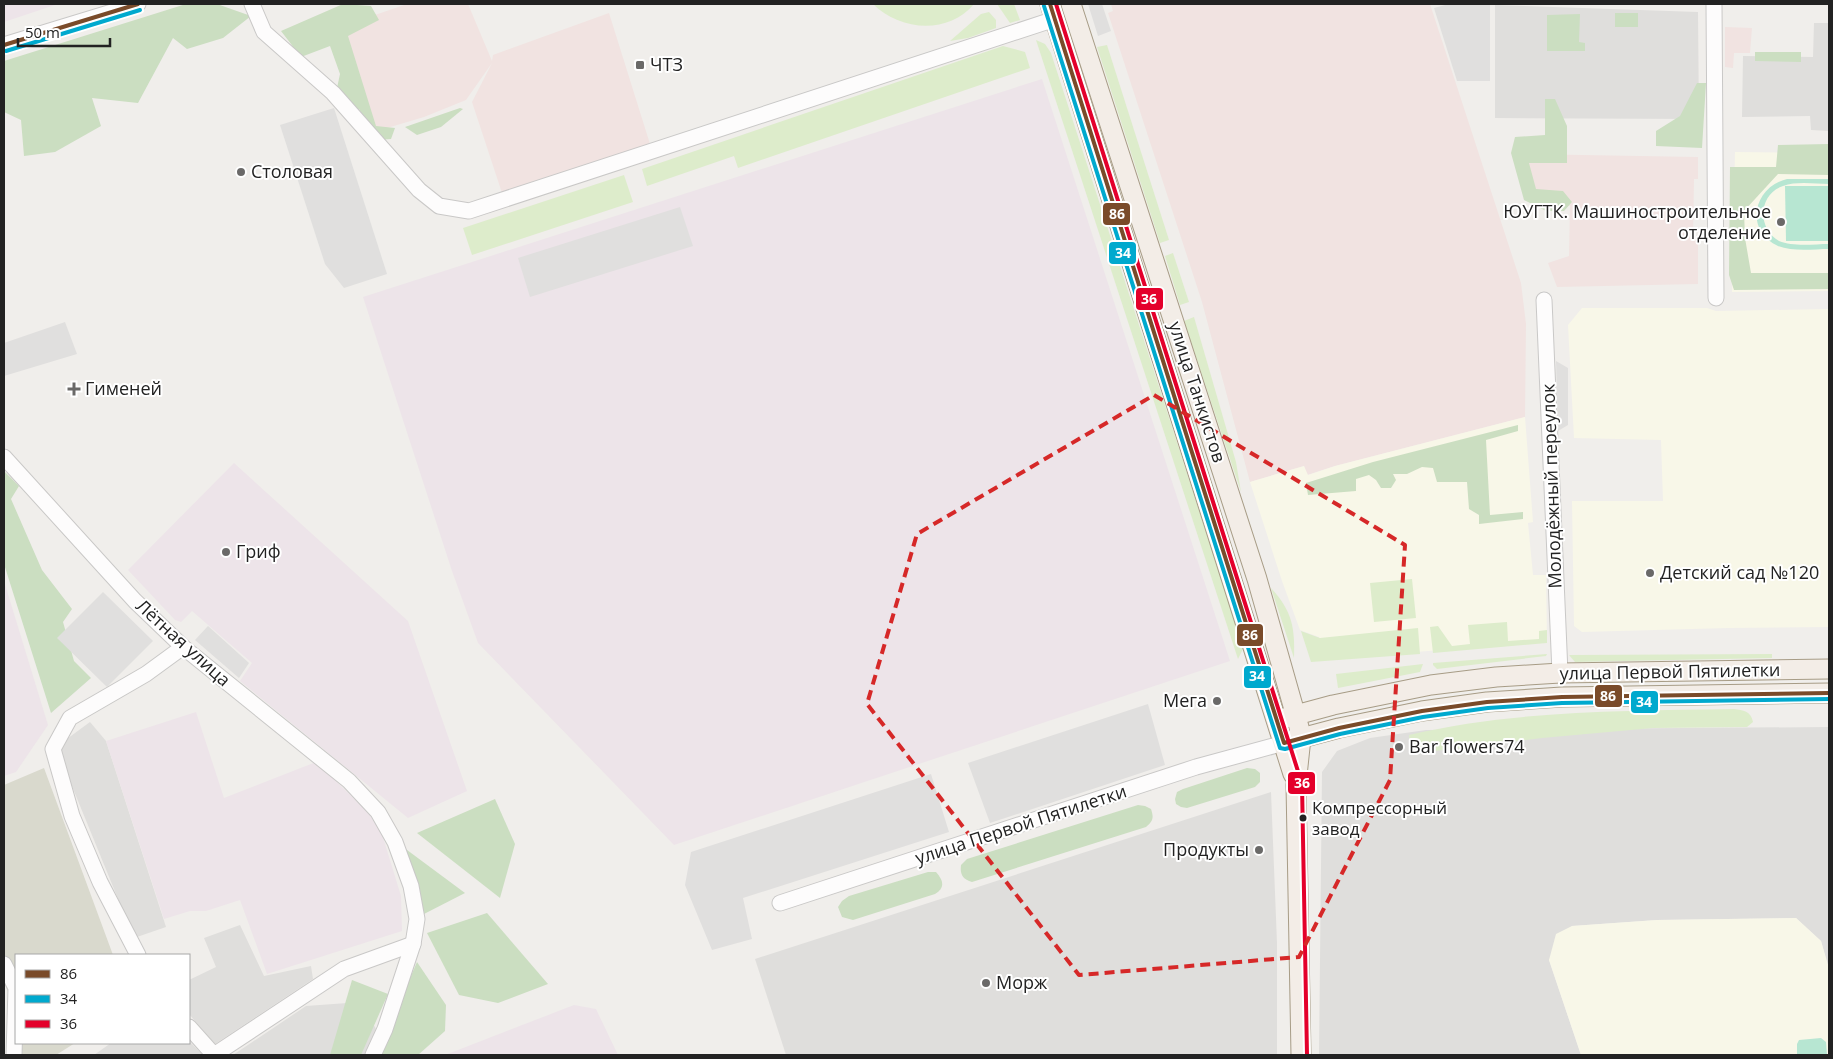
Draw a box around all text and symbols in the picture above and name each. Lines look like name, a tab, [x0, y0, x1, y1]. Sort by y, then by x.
scale bar	[18, 15, 110, 47]
text: 50 m	[25, 22, 60, 42]
place label: ЧТЗ	[650, 52, 683, 76]
marker: ЧТЗ	[634, 59, 646, 71]
place label: Столовая	[251, 159, 333, 183]
marker: Столовая	[235, 166, 247, 178]
place label: ЮУГТК. Машиностроительное отделение	[1503, 199, 1771, 244]
line badge: 86	[1102, 202, 1131, 226]
text: 86	[1109, 204, 1125, 223]
marker: ЮУГТК. Машиностроительное отделение	[1775, 216, 1787, 228]
line badge: 34	[1108, 241, 1137, 265]
text: 34	[1115, 243, 1131, 262]
line badge: 36	[1135, 287, 1164, 311]
text: 36	[1141, 289, 1157, 308]
street label: улица Танкистов	[1164, 318, 1232, 465]
place label: Гименей	[85, 376, 162, 400]
marker: Гименей	[67, 382, 81, 396]
street label: Молодёжный переулок	[1535, 382, 1567, 589]
place label: Гриф	[236, 539, 281, 563]
marker: Гриф	[220, 546, 232, 558]
place label: Детский сад №120	[1660, 560, 1819, 584]
marker: Детский сад №120	[1644, 567, 1656, 579]
street label: Лётная улица	[131, 593, 236, 691]
line badge: 86	[1236, 623, 1264, 647]
text: 86	[1242, 625, 1258, 644]
street label: улица Первой Пятилетки	[1559, 657, 1781, 685]
line badge: 34	[1243, 665, 1272, 689]
text: 34	[1249, 666, 1265, 685]
line badge: 86	[1594, 684, 1623, 708]
text: 86	[1600, 686, 1616, 705]
place label: Мега	[1163, 688, 1207, 712]
line badge: 34	[1630, 690, 1659, 714]
text: 34	[1636, 692, 1652, 711]
marker: Мега	[1211, 695, 1223, 707]
place label: Bar flowers74	[1409, 734, 1525, 758]
marker: Bar flowers74	[1393, 741, 1405, 753]
line badge: 36	[1287, 771, 1316, 795]
text: 36	[1294, 773, 1310, 792]
street label: улица Первой Пятилетки	[912, 779, 1129, 870]
place label: Компрессорный завод	[1312, 796, 1447, 840]
marker: Компрессорный завод	[1298, 813, 1308, 823]
place label: Продукты	[1163, 837, 1249, 861]
marker: Продукты	[1253, 844, 1265, 856]
legend	[15, 954, 190, 1044]
text: 86	[60, 963, 77, 983]
place label: Морж	[996, 970, 1048, 994]
marker: Морж	[980, 977, 992, 989]
text: 34	[60, 988, 78, 1008]
text: 36	[60, 1013, 77, 1033]

